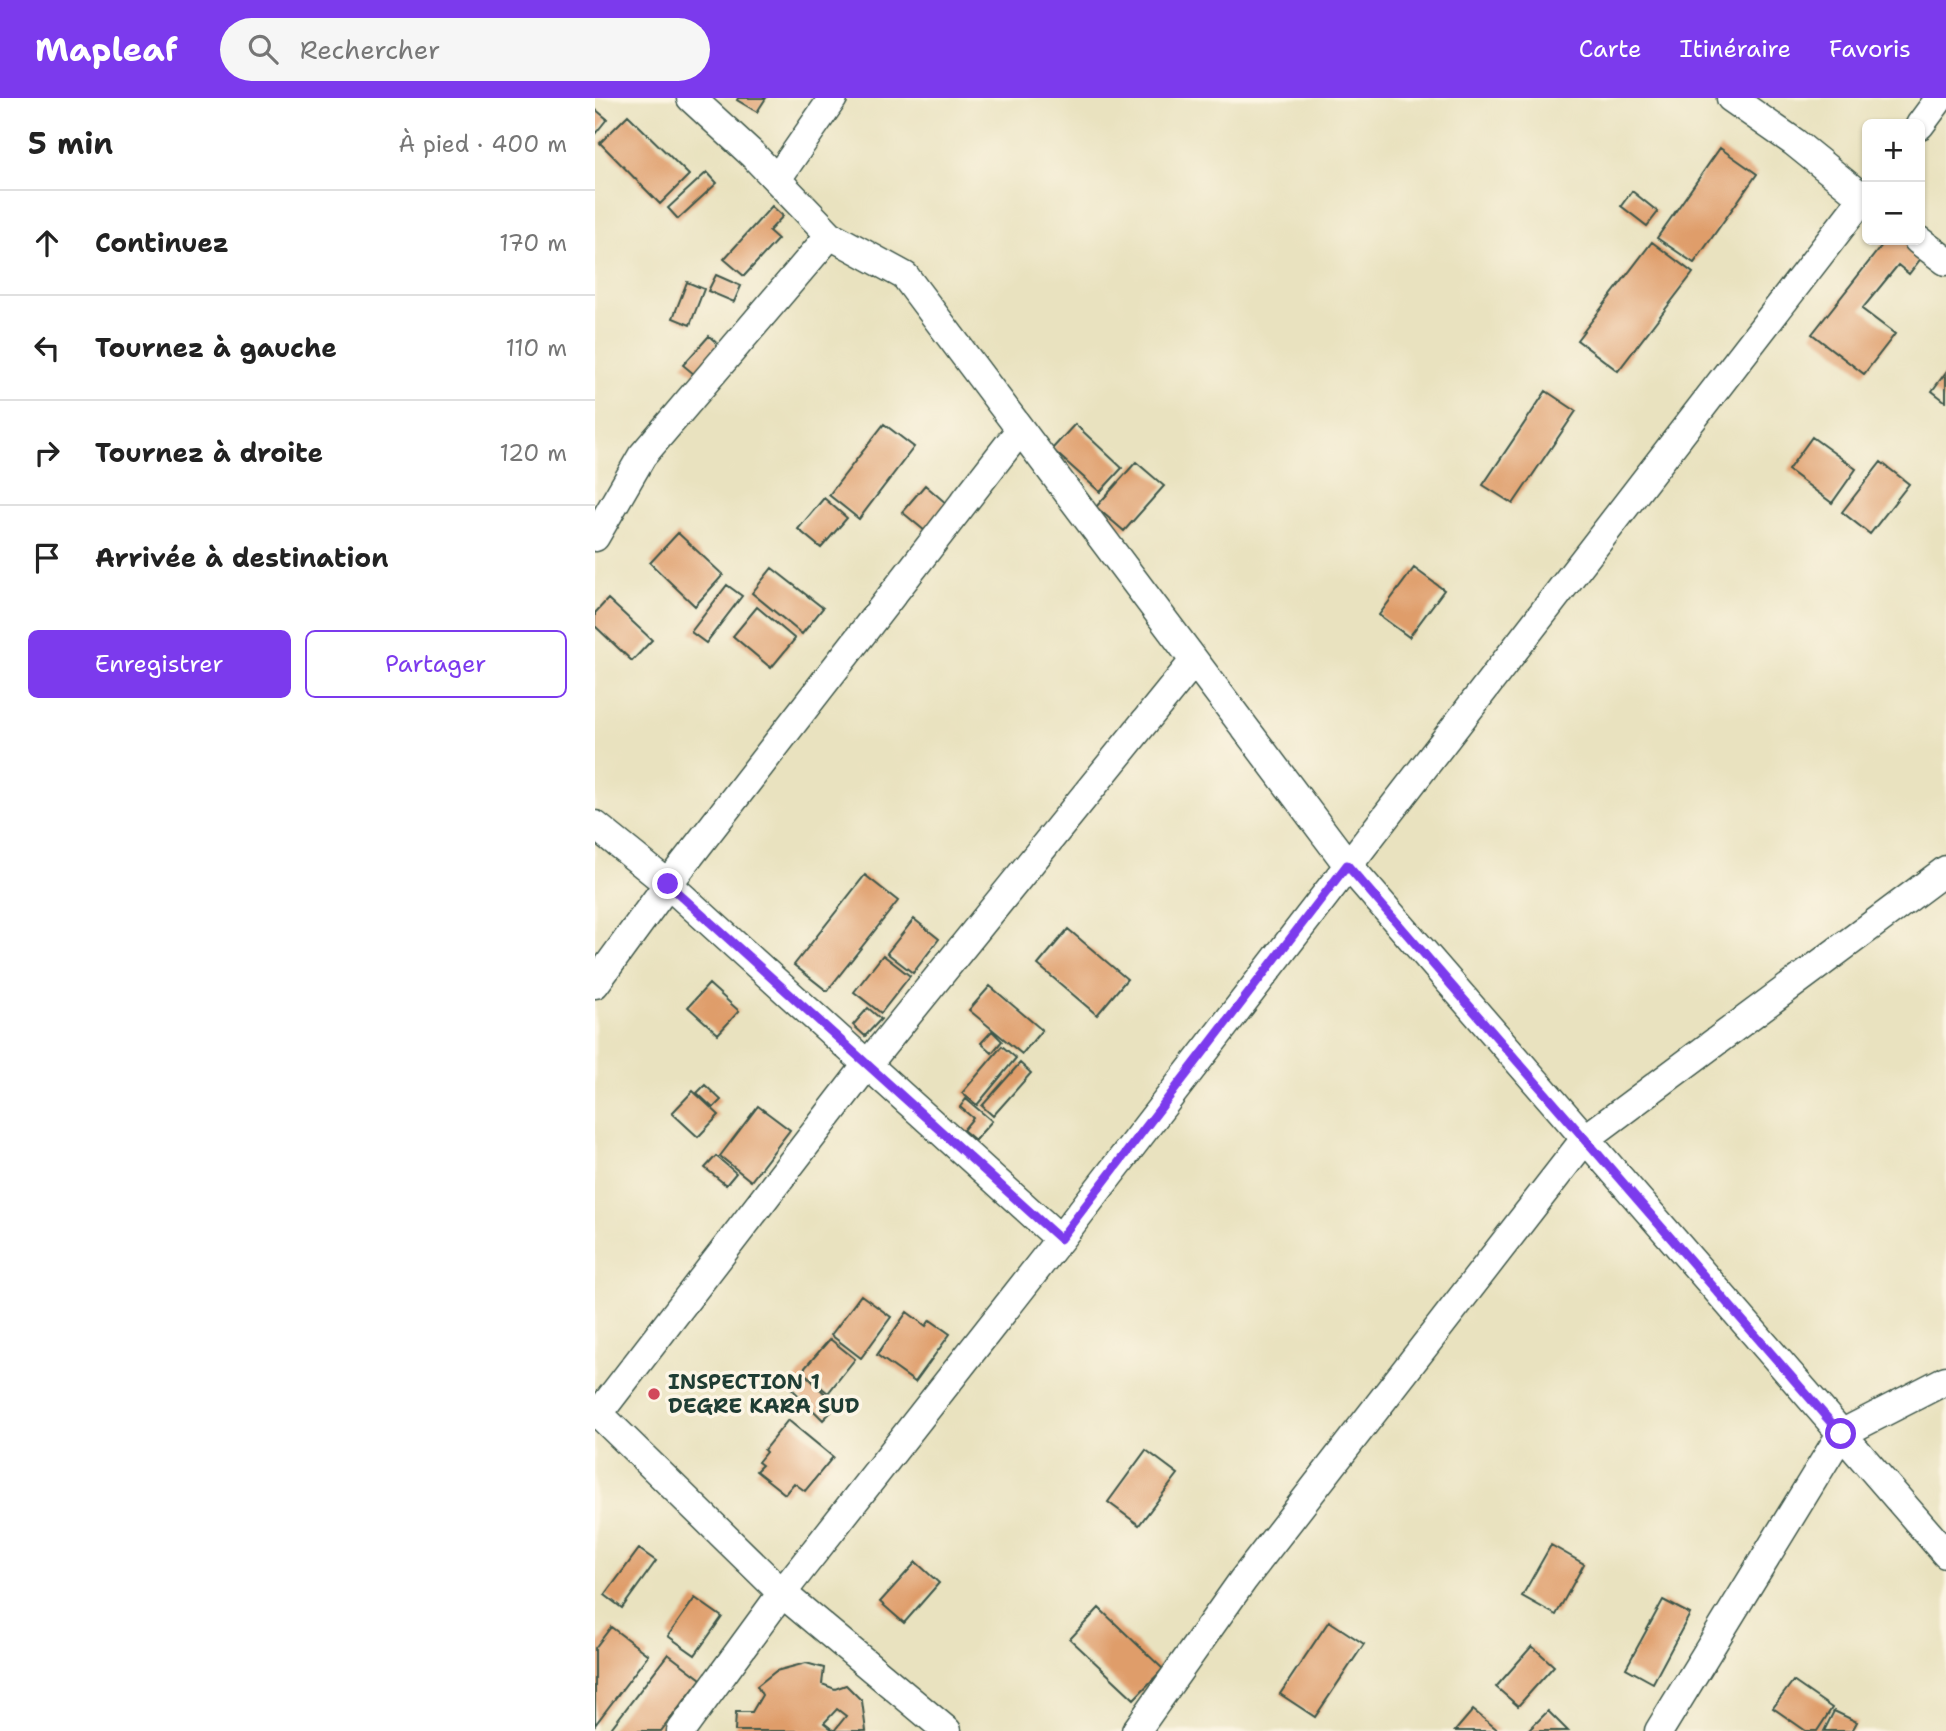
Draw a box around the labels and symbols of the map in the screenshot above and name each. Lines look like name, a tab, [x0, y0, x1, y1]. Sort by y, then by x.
route end	[652, 868, 683, 899]
place label: INSPECTION 1 DEGRE KARA SUD	[668, 1368, 859, 1420]
marker: INSPECTION 1 DEGRE KARA SUD	[646, 1386, 662, 1402]
route start	[1825, 1418, 1856, 1449]

